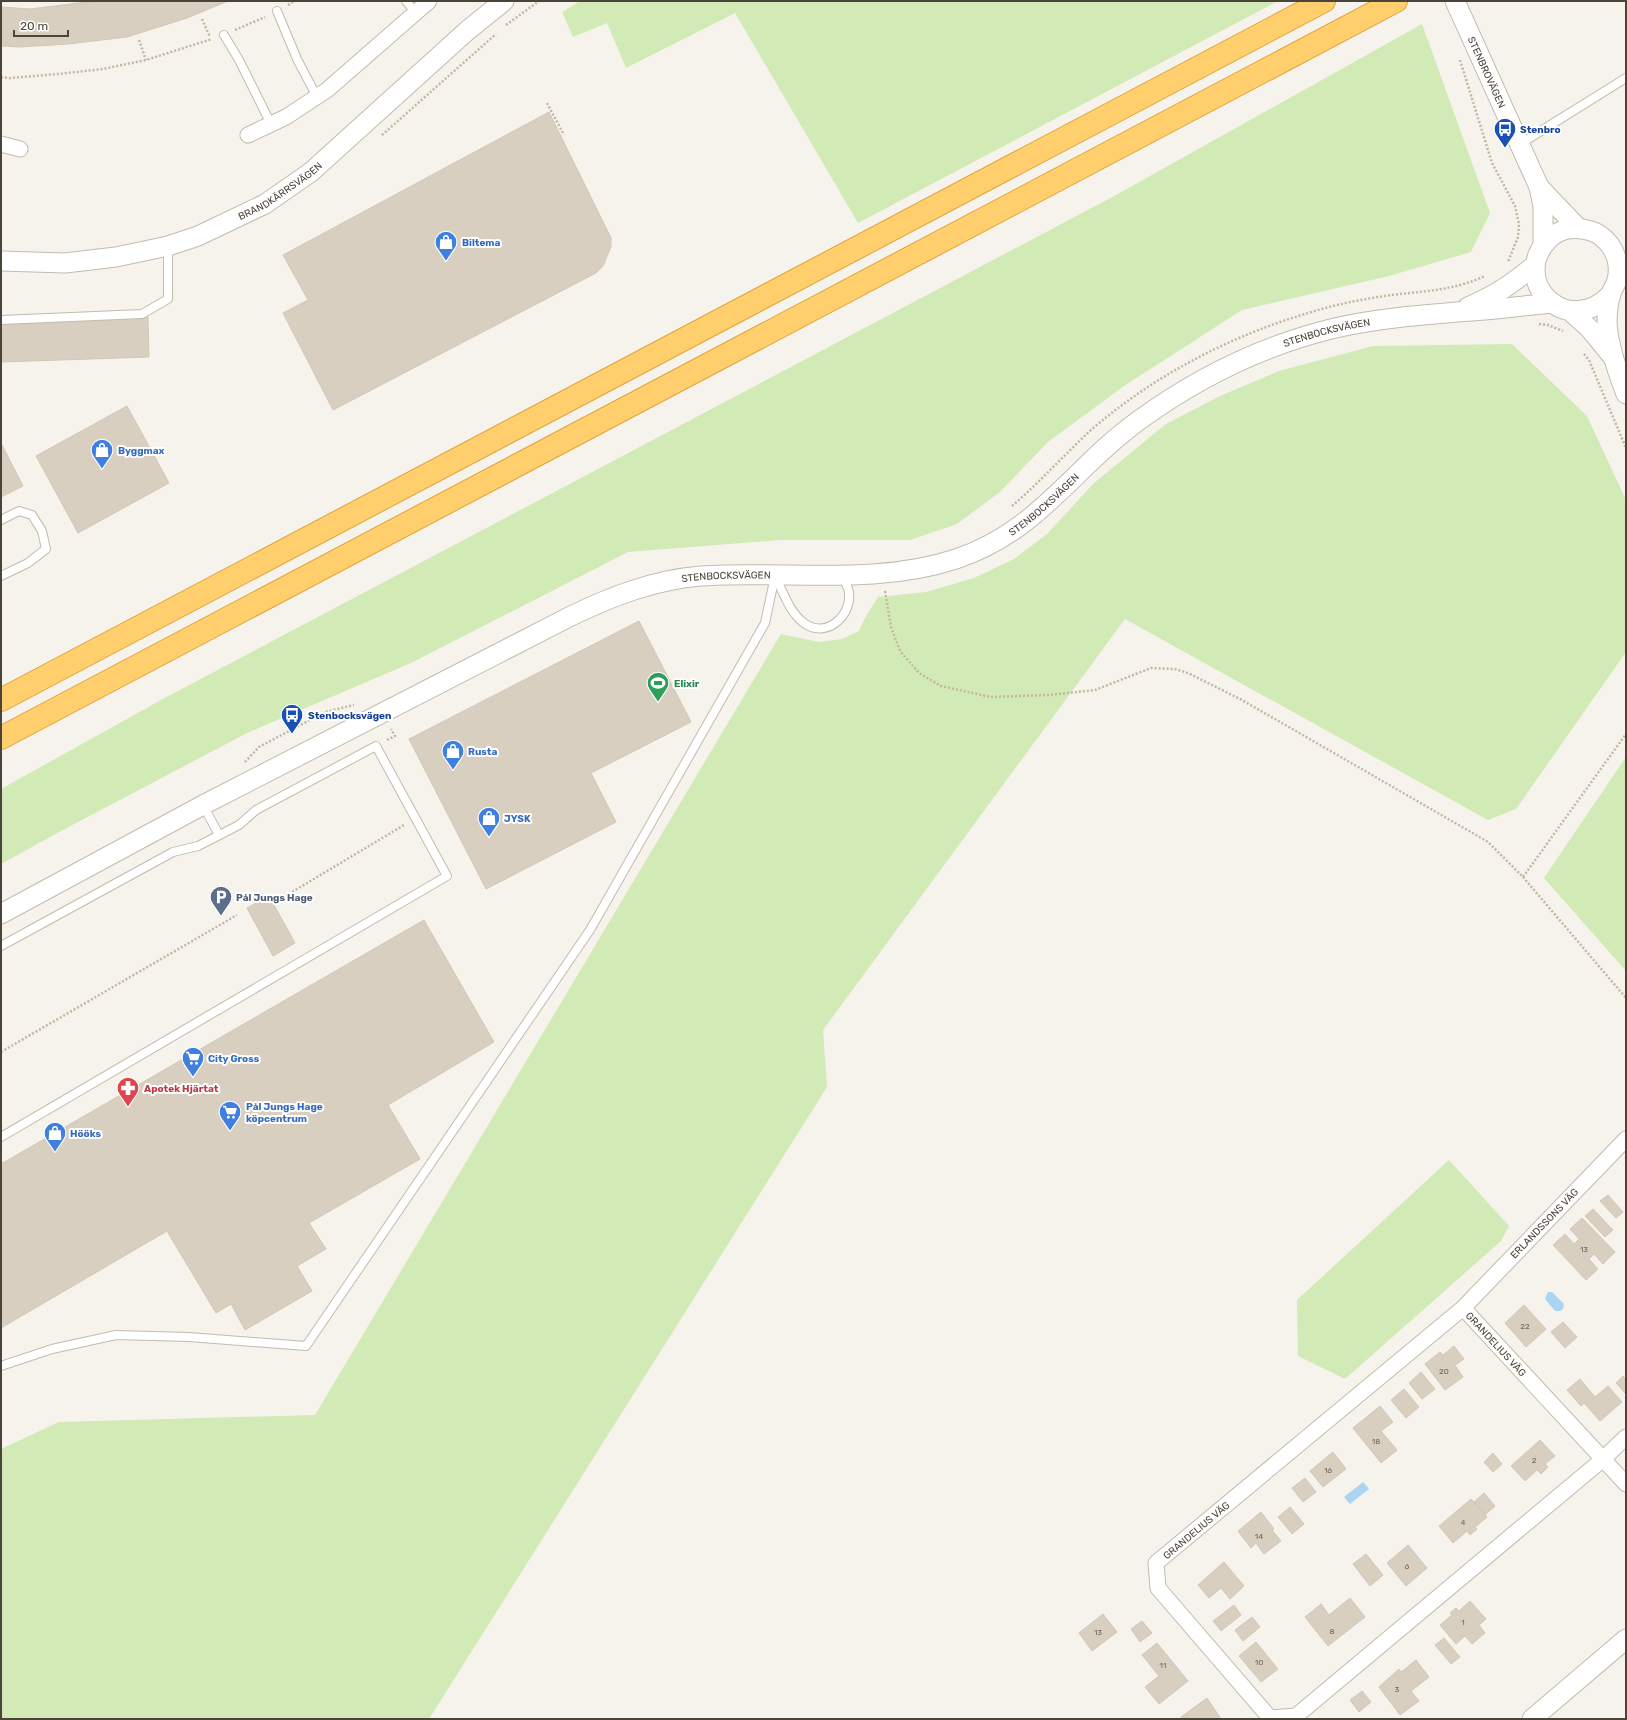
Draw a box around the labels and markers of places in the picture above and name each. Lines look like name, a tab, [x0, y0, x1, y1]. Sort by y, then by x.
bus stop icon: Stenbro	[1492, 116, 1518, 149]
place label: Stenbro	[1520, 124, 1561, 136]
shop icon: Biltema	[433, 229, 459, 262]
place label: Biltema	[462, 237, 501, 249]
shop icon: Byggmax	[89, 437, 115, 470]
place label: Byggmax	[118, 445, 165, 457]
sports icon: Elixir	[645, 670, 671, 703]
place label: Elixir	[674, 678, 700, 690]
bus stop icon: Stenbocksvägen	[279, 702, 305, 735]
place label: Stenbocksvägen	[308, 710, 391, 722]
shop icon: Rusta	[440, 738, 466, 771]
place label: Rusta	[468, 746, 497, 758]
shop icon: JYSK	[476, 805, 502, 838]
place label: JYSK	[504, 813, 531, 825]
parking icon: Pål Jungs Hage	[208, 884, 234, 917]
place label: Pål Jungs Hage	[236, 892, 313, 904]
supermarket icon: City Gross	[180, 1045, 206, 1078]
place label: City Gross	[208, 1053, 260, 1065]
pharmacy icon: Apotek Hjärtat	[115, 1075, 141, 1108]
place label: Apotek Hjärtat	[144, 1083, 219, 1095]
supermarket icon: Pål Jungs Hage köpcentrum	[217, 1099, 243, 1132]
place label: Pål Jungs Hage köpcentrum	[246, 1101, 323, 1125]
shop icon: Hööks	[42, 1120, 68, 1153]
place label: Hööks	[70, 1128, 101, 1140]

